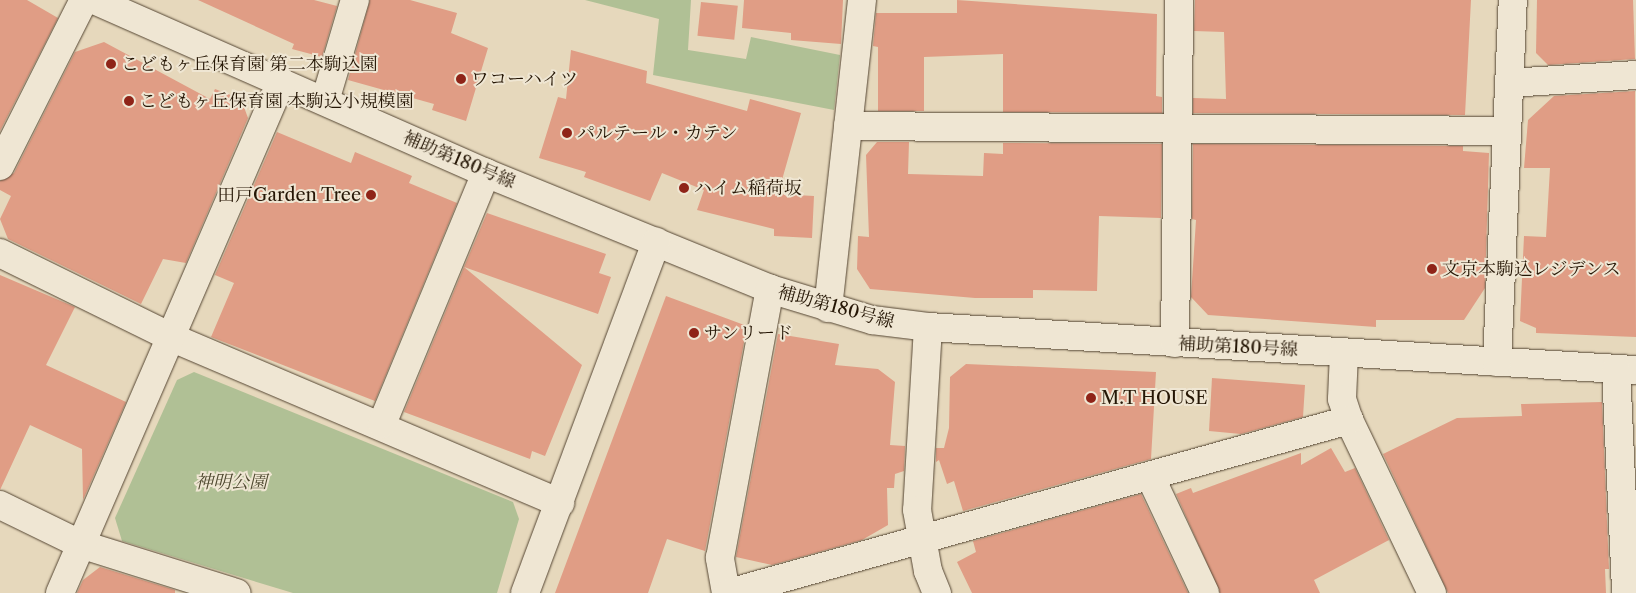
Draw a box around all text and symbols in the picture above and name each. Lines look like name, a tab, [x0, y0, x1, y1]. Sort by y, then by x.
place label: こどもヶ丘保育園 第二本駒込園	[121, 53, 378, 75]
marker: こどもヶ丘保育園 第二本駒込園	[105, 58, 117, 70]
place label: ワコーハイツ	[471, 68, 579, 90]
marker: ワコーハイツ	[455, 73, 467, 85]
place label: こどもヶ丘保育園 本駒込小規模園	[139, 90, 414, 112]
marker: こどもヶ丘保育園 本駒込小規模園	[123, 95, 135, 107]
place label: パルテール・カテン	[577, 122, 739, 144]
street label: 補助第180号線	[400, 127, 518, 193]
marker: パルテール・カテン	[561, 127, 573, 139]
place label: ハイム稲荷坂	[694, 177, 802, 199]
marker: ハイム稲荷坂	[678, 182, 690, 194]
place label: 田戸Garden Tree	[217, 184, 361, 206]
marker: 田戸Garden Tree	[365, 189, 377, 201]
place label: 文京本駒込レジデンス	[1442, 258, 1622, 280]
marker: 文京本駒込レジデンス	[1426, 263, 1438, 275]
street label: 補助第180号線	[775, 281, 897, 333]
place label: サンリード	[704, 322, 794, 344]
marker: サンリード	[688, 327, 700, 339]
street label: 補助第180号線	[1178, 333, 1298, 361]
place label: M.T HOUSE	[1101, 387, 1208, 409]
marker: M.T HOUSE	[1085, 392, 1097, 404]
park label: 神明公園	[195, 471, 267, 493]

